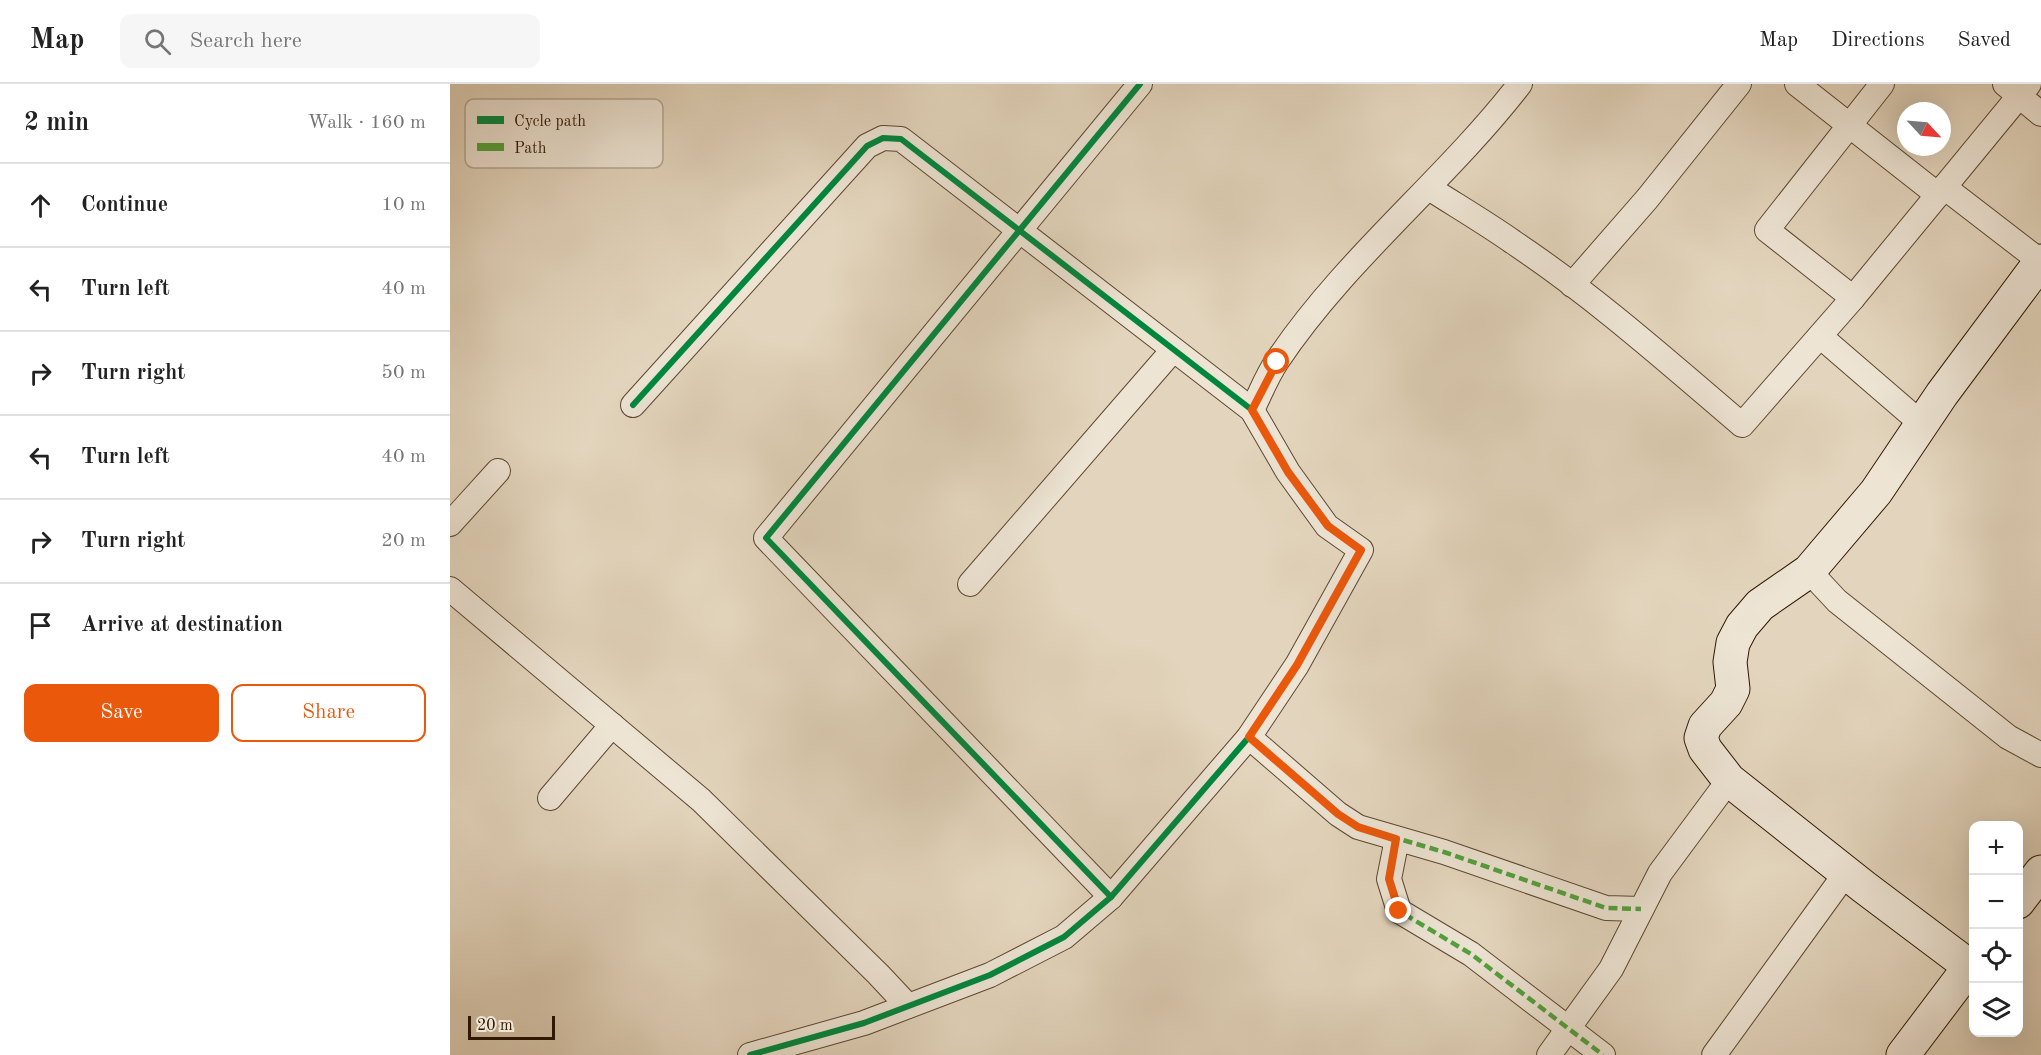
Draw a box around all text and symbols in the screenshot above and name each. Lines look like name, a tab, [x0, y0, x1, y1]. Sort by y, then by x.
search box	[120, 14, 540, 68]
icon: search	[141, 25, 174, 58]
text: Map	[30, 27, 84, 55]
text: Search here	[189, 30, 302, 52]
text: Map	[1759, 30, 1798, 51]
text: Directions	[1831, 30, 1925, 51]
text: Saved	[1958, 30, 2011, 51]
legend	[465, 99, 663, 168]
north arrow	[1897, 102, 1951, 156]
text: 2 min	[24, 110, 89, 136]
text: Walk · 160 m	[307, 113, 426, 133]
text: Cycle path	[514, 114, 586, 130]
text: Path	[514, 141, 547, 157]
icon: ahead	[24, 189, 57, 222]
text: Continue	[81, 194, 168, 216]
text: 10 m	[381, 195, 426, 215]
icon: left	[24, 273, 57, 306]
text: Turn left	[81, 278, 170, 300]
text: 40 m	[381, 279, 426, 299]
route start	[1263, 348, 1289, 374]
icon: right	[24, 357, 57, 390]
text: Turn right	[81, 362, 185, 384]
text: 50 m	[381, 363, 426, 383]
icon: left	[24, 441, 57, 474]
text: Turn left	[81, 446, 170, 468]
text: 40 m	[381, 447, 426, 467]
icon: right	[24, 525, 57, 558]
text: Turn right	[81, 530, 185, 552]
text: 20 m	[381, 531, 426, 551]
icon: arrive	[24, 609, 57, 642]
text: Arrive at destination	[81, 614, 283, 636]
button: Save	[24, 684, 219, 742]
button: Share	[231, 684, 426, 742]
map controls	[1969, 821, 2023, 1037]
button: +	[1969, 821, 2023, 875]
button: −	[1969, 875, 2023, 929]
route end	[1385, 897, 1411, 923]
button: locate	[1969, 929, 2023, 983]
button: layers	[1969, 983, 2023, 1037]
scale bar	[468, 1013, 555, 1040]
text: 20 m	[477, 1018, 513, 1034]

